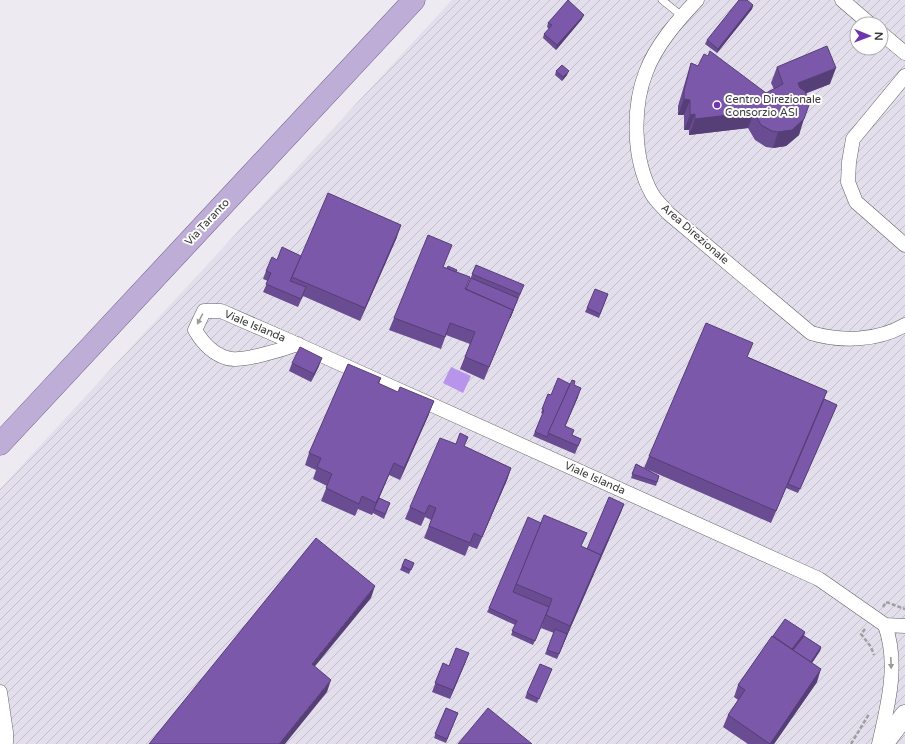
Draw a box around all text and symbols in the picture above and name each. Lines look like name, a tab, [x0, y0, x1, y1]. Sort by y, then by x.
north arrow	[849, 16, 889, 56]
text: N	[872, 32, 885, 41]
place label: Centro Direzionale Consorzio ASI	[725, 93, 821, 119]
marker: Centro Direzionale Consorzio ASI	[712, 100, 722, 110]
street label: Via Taranto	[182, 196, 232, 248]
street label: Area Direzionale	[659, 201, 731, 267]
street label: Viale Islanda	[222, 307, 288, 345]
one-way arrow	[197, 313, 204, 325]
street label: Viale Islanda	[563, 459, 627, 497]
one-way arrow	[888, 657, 895, 669]

